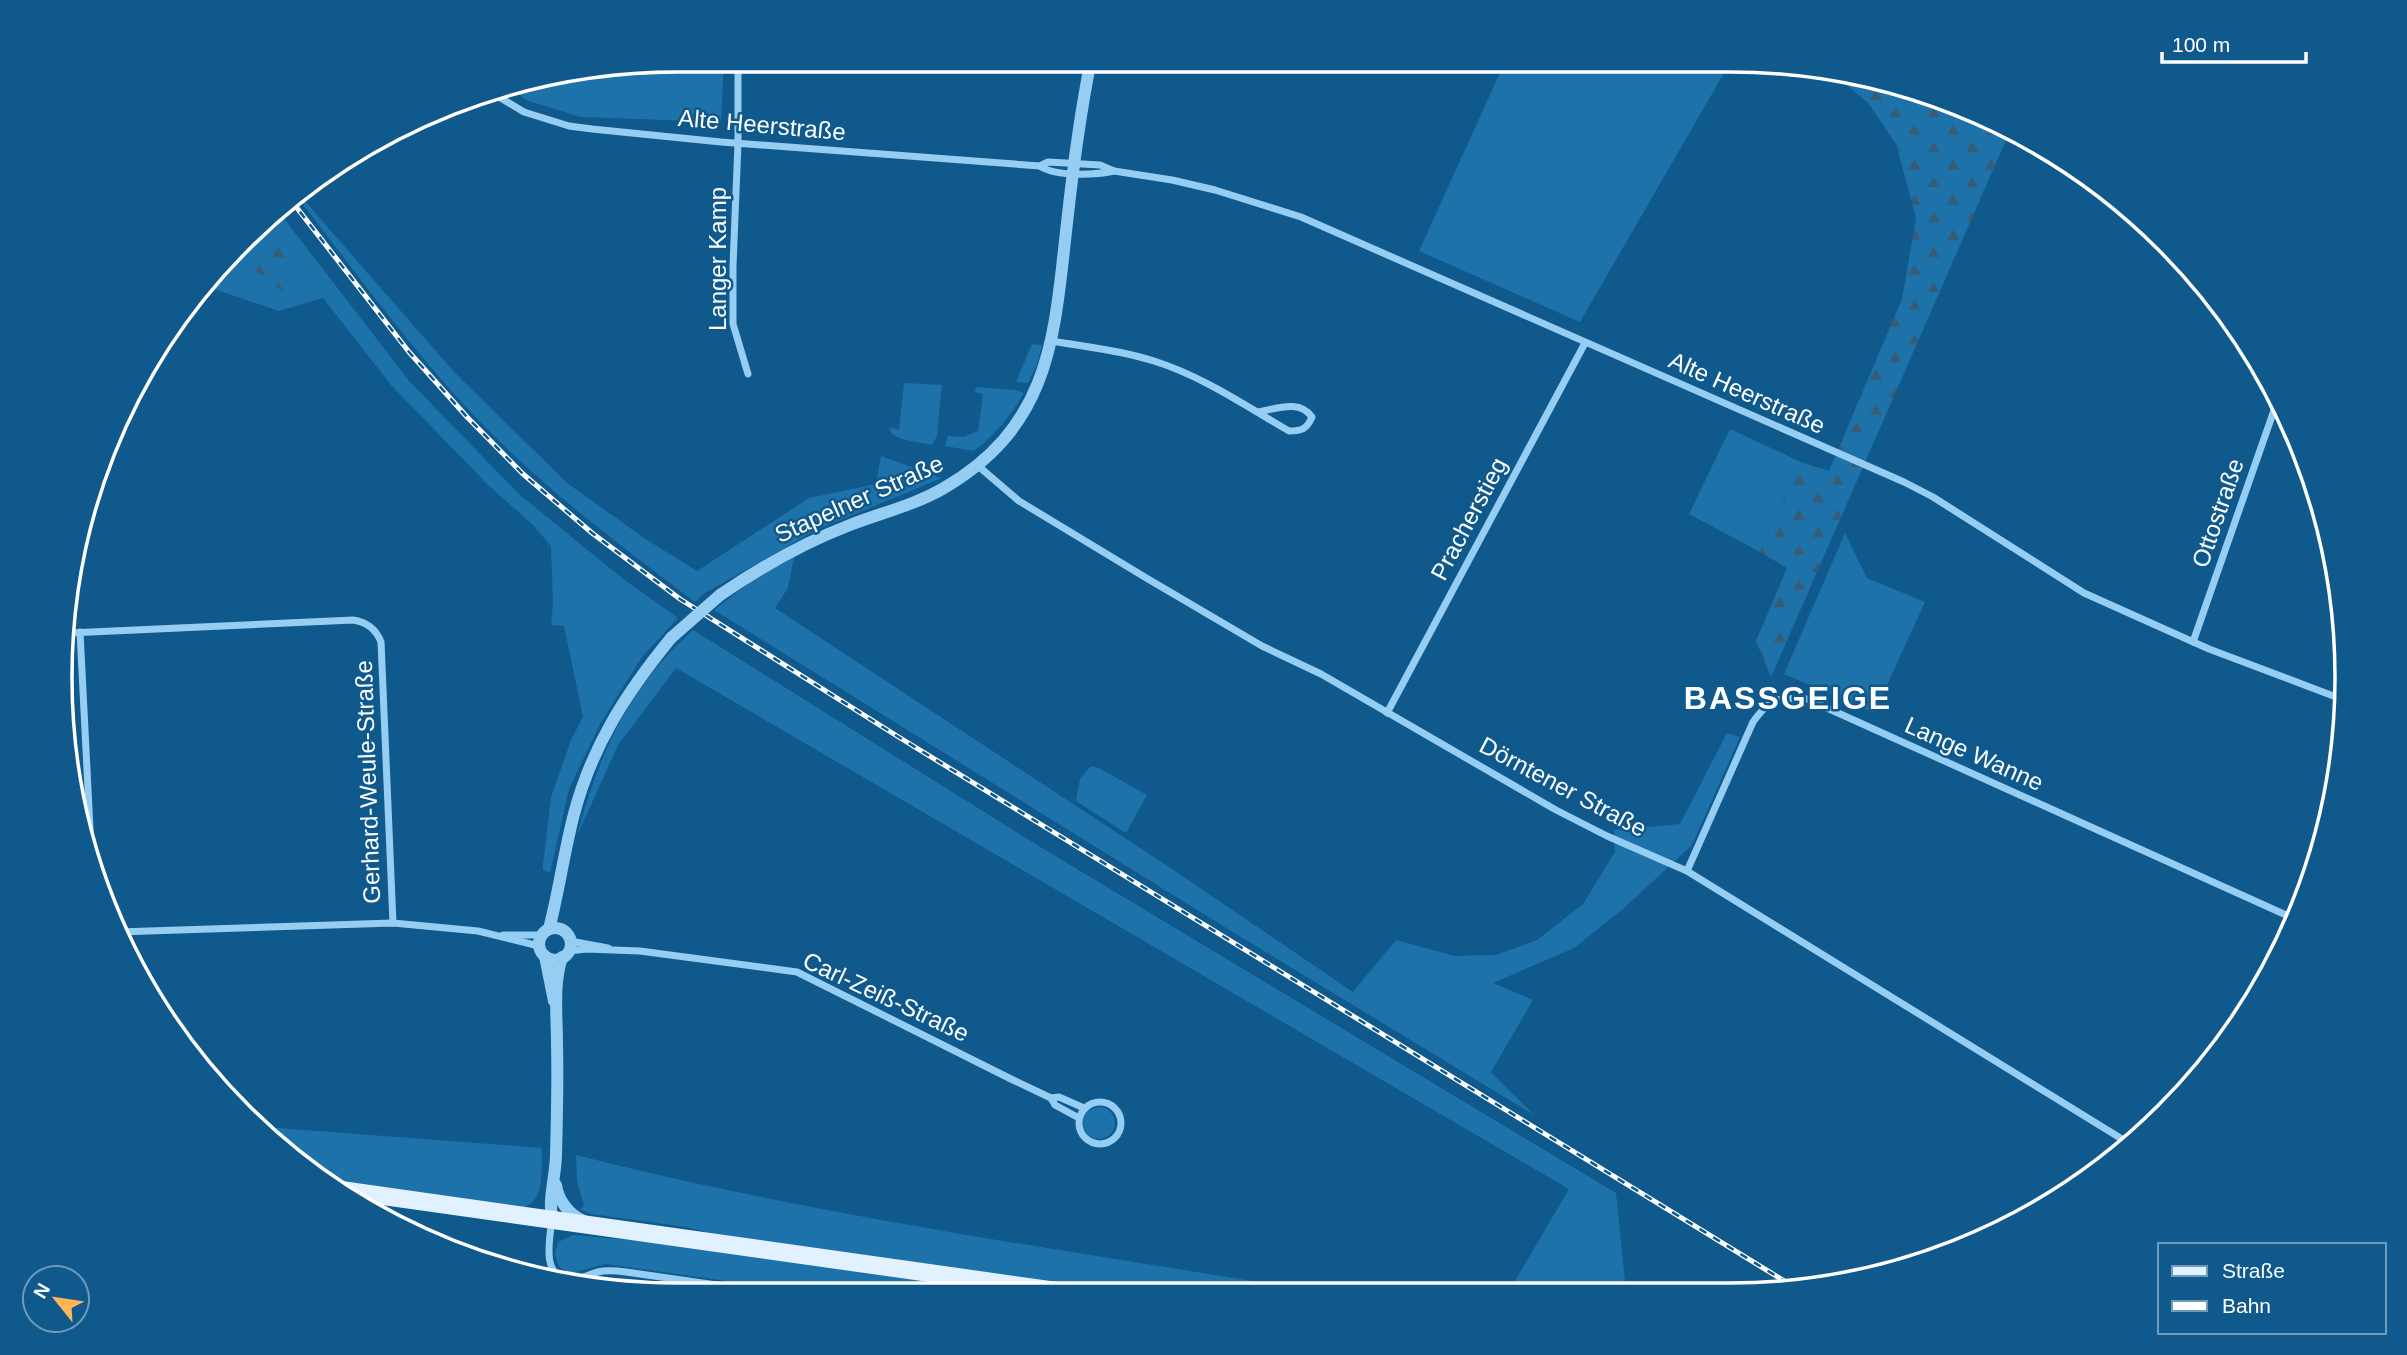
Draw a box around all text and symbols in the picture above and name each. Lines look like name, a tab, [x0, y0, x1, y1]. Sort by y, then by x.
scale bar	[2162, 21, 2306, 65]
text: 100 m	[2172, 33, 2230, 56]
street label: Alte Heerstraße	[677, 104, 847, 145]
street label: Langer Kamp	[704, 187, 731, 331]
street label: Alte Heerstraße	[1665, 346, 1829, 439]
street label: Stapelner Straße	[770, 449, 947, 548]
street label: Pracherstieg	[1425, 453, 1512, 585]
street label: Ottostraße	[2186, 455, 2249, 571]
street label: Gerhard-Weule-Straße	[350, 660, 385, 904]
district label: BASSGEIGE	[1684, 680, 1892, 716]
street label: Lange Wanne	[1901, 711, 2048, 796]
street label: Dörntener Straße	[1475, 731, 1651, 842]
street label: Carl-Zeiß-Straße	[799, 946, 973, 1047]
legend	[2158, 1243, 2386, 1334]
text: Straße	[2222, 1259, 2285, 1282]
north arrow	[21, 1264, 91, 1334]
text: N	[29, 1280, 54, 1302]
text: Bahn	[2222, 1294, 2271, 1317]

